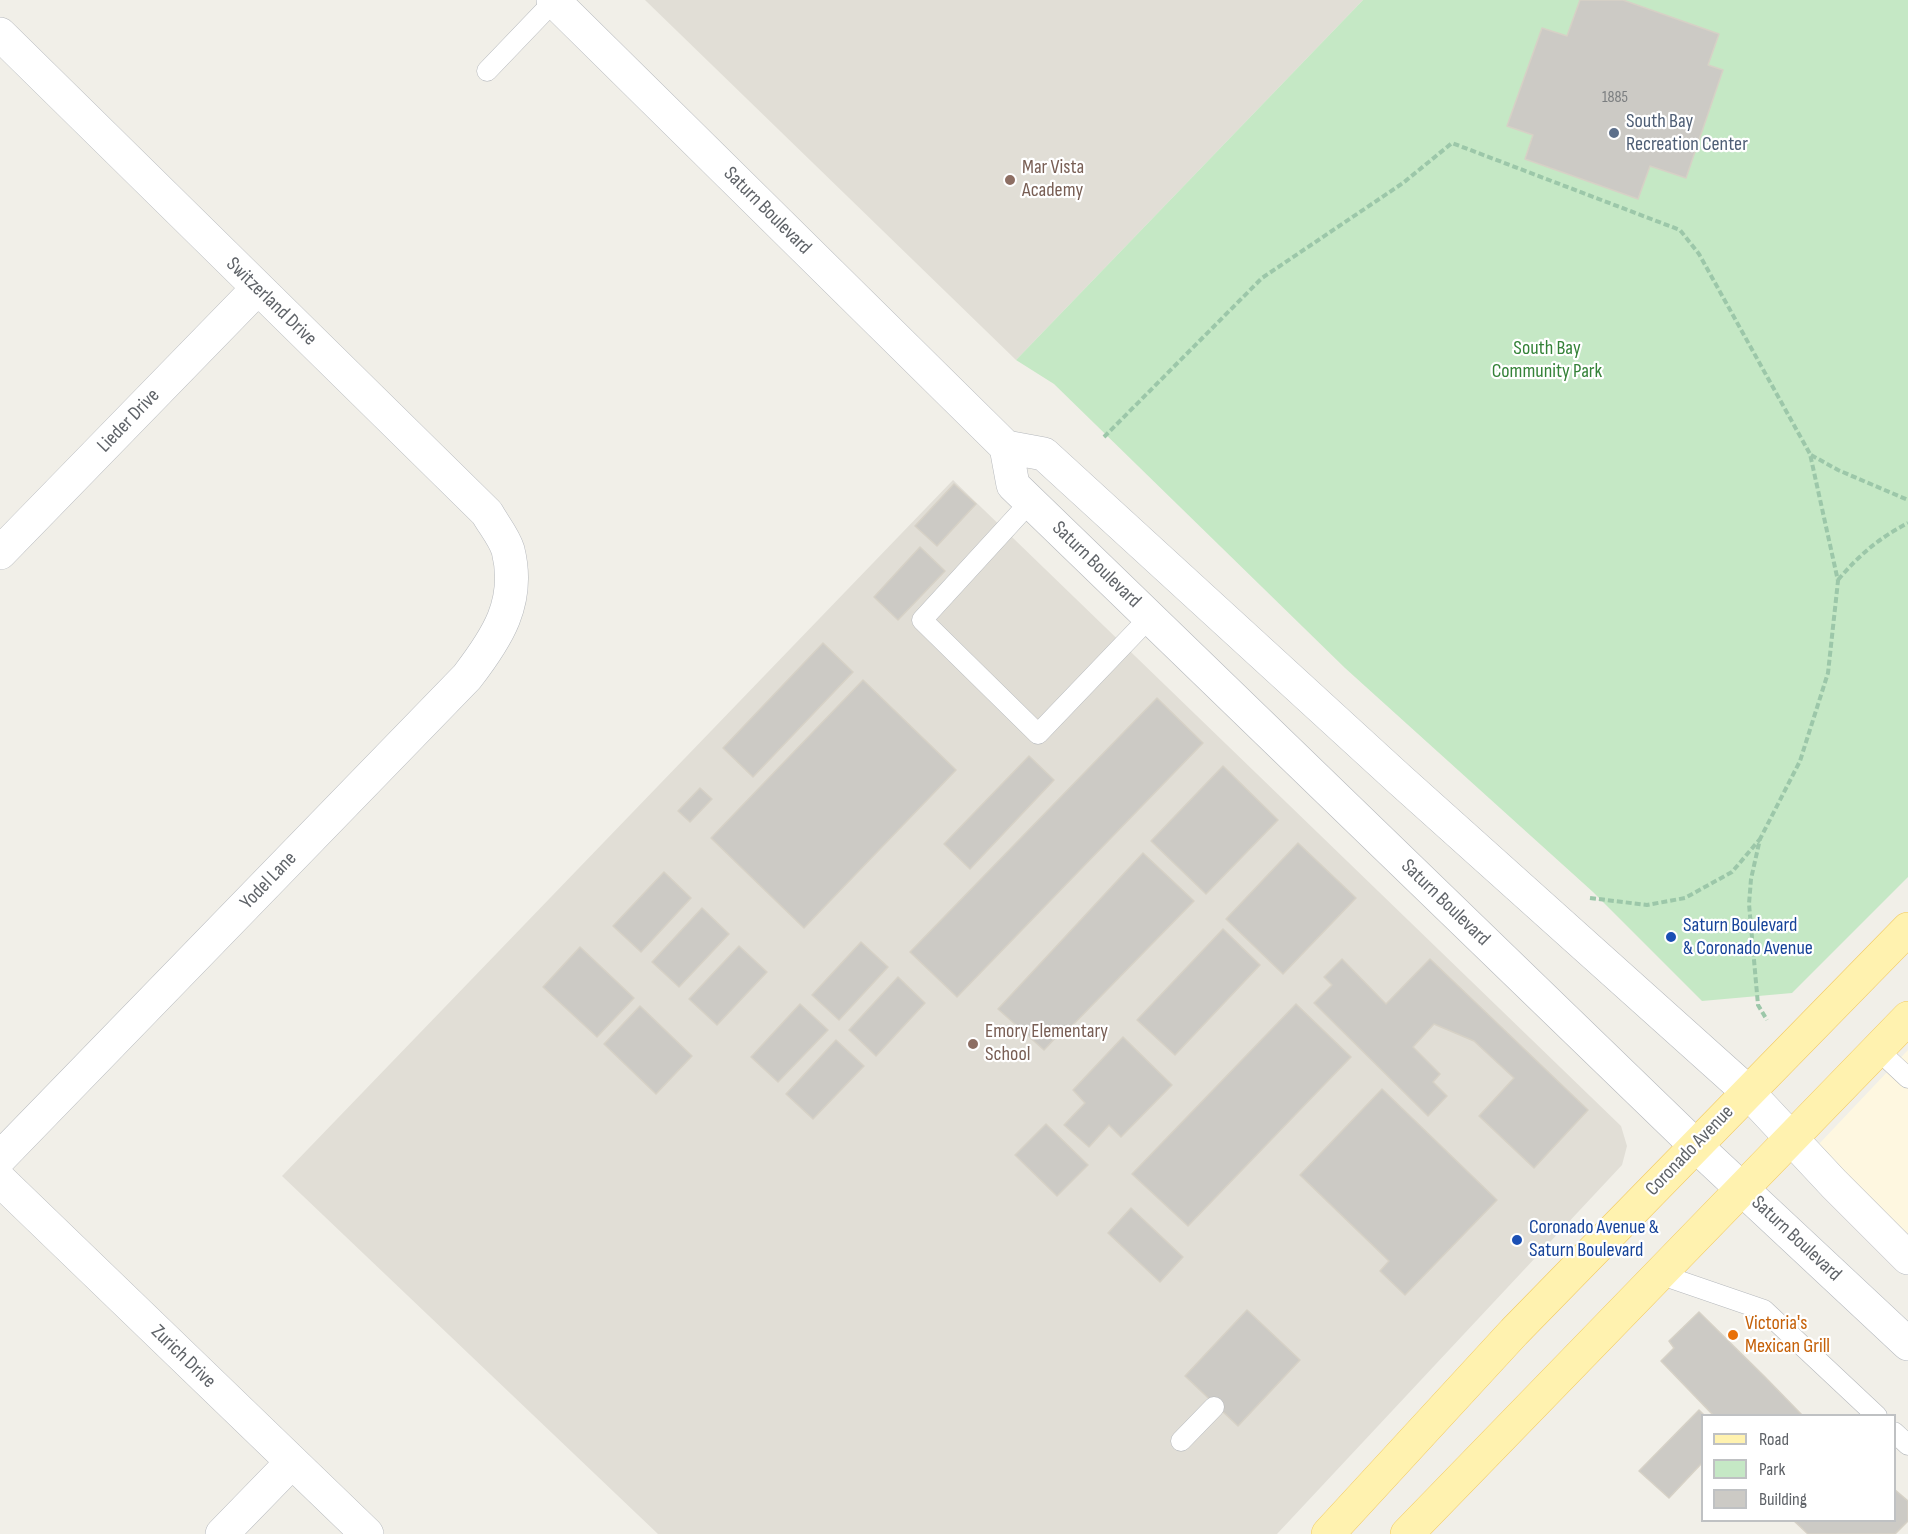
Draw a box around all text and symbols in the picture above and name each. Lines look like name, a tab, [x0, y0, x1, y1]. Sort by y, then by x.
house number: 1885	[1602, 88, 1628, 108]
place label: South Bay Recreation Center	[1626, 110, 1748, 157]
marker: South Bay Recreation Center	[1607, 126, 1621, 140]
place label: Mar Vista Academy	[1022, 156, 1084, 203]
street label: Saturn Boulevard	[718, 162, 816, 260]
marker: Mar Vista Academy	[1003, 173, 1017, 187]
street label: Switzerland Drive	[221, 253, 321, 351]
park label: South Bay Community Park	[1492, 337, 1602, 384]
street label: Lieder Drive	[93, 384, 165, 458]
street label: Saturn Boulevard	[1047, 517, 1145, 613]
street label: Yodel Lane	[236, 847, 302, 915]
street label: Saturn Boulevard	[1396, 855, 1494, 951]
place label: Saturn Boulevard & Coronado Avenue	[1683, 914, 1813, 961]
marker: Saturn Boulevard & Coronado Avenue	[1664, 930, 1678, 944]
place label: Emory Elementary School	[985, 1020, 1108, 1067]
marker: Emory Elementary School	[966, 1037, 980, 1051]
street label: Coronado Avenue	[1641, 1101, 1739, 1201]
street label: Saturn Boulevard	[1746, 1191, 1846, 1287]
place label: Coronado Avenue & Saturn Boulevard	[1529, 1216, 1659, 1263]
marker: Coronado Avenue & Saturn Boulevard	[1510, 1233, 1524, 1247]
place label: Victoria's Mexican Grill	[1745, 1312, 1830, 1359]
street label: Zurich Drive	[146, 1320, 220, 1394]
marker: Victoria's Mexican Grill	[1726, 1328, 1740, 1342]
legend	[1701, 1414, 1896, 1522]
text: Road	[1759, 1429, 1789, 1450]
text: Park	[1759, 1459, 1785, 1480]
text: Building	[1759, 1489, 1807, 1510]

